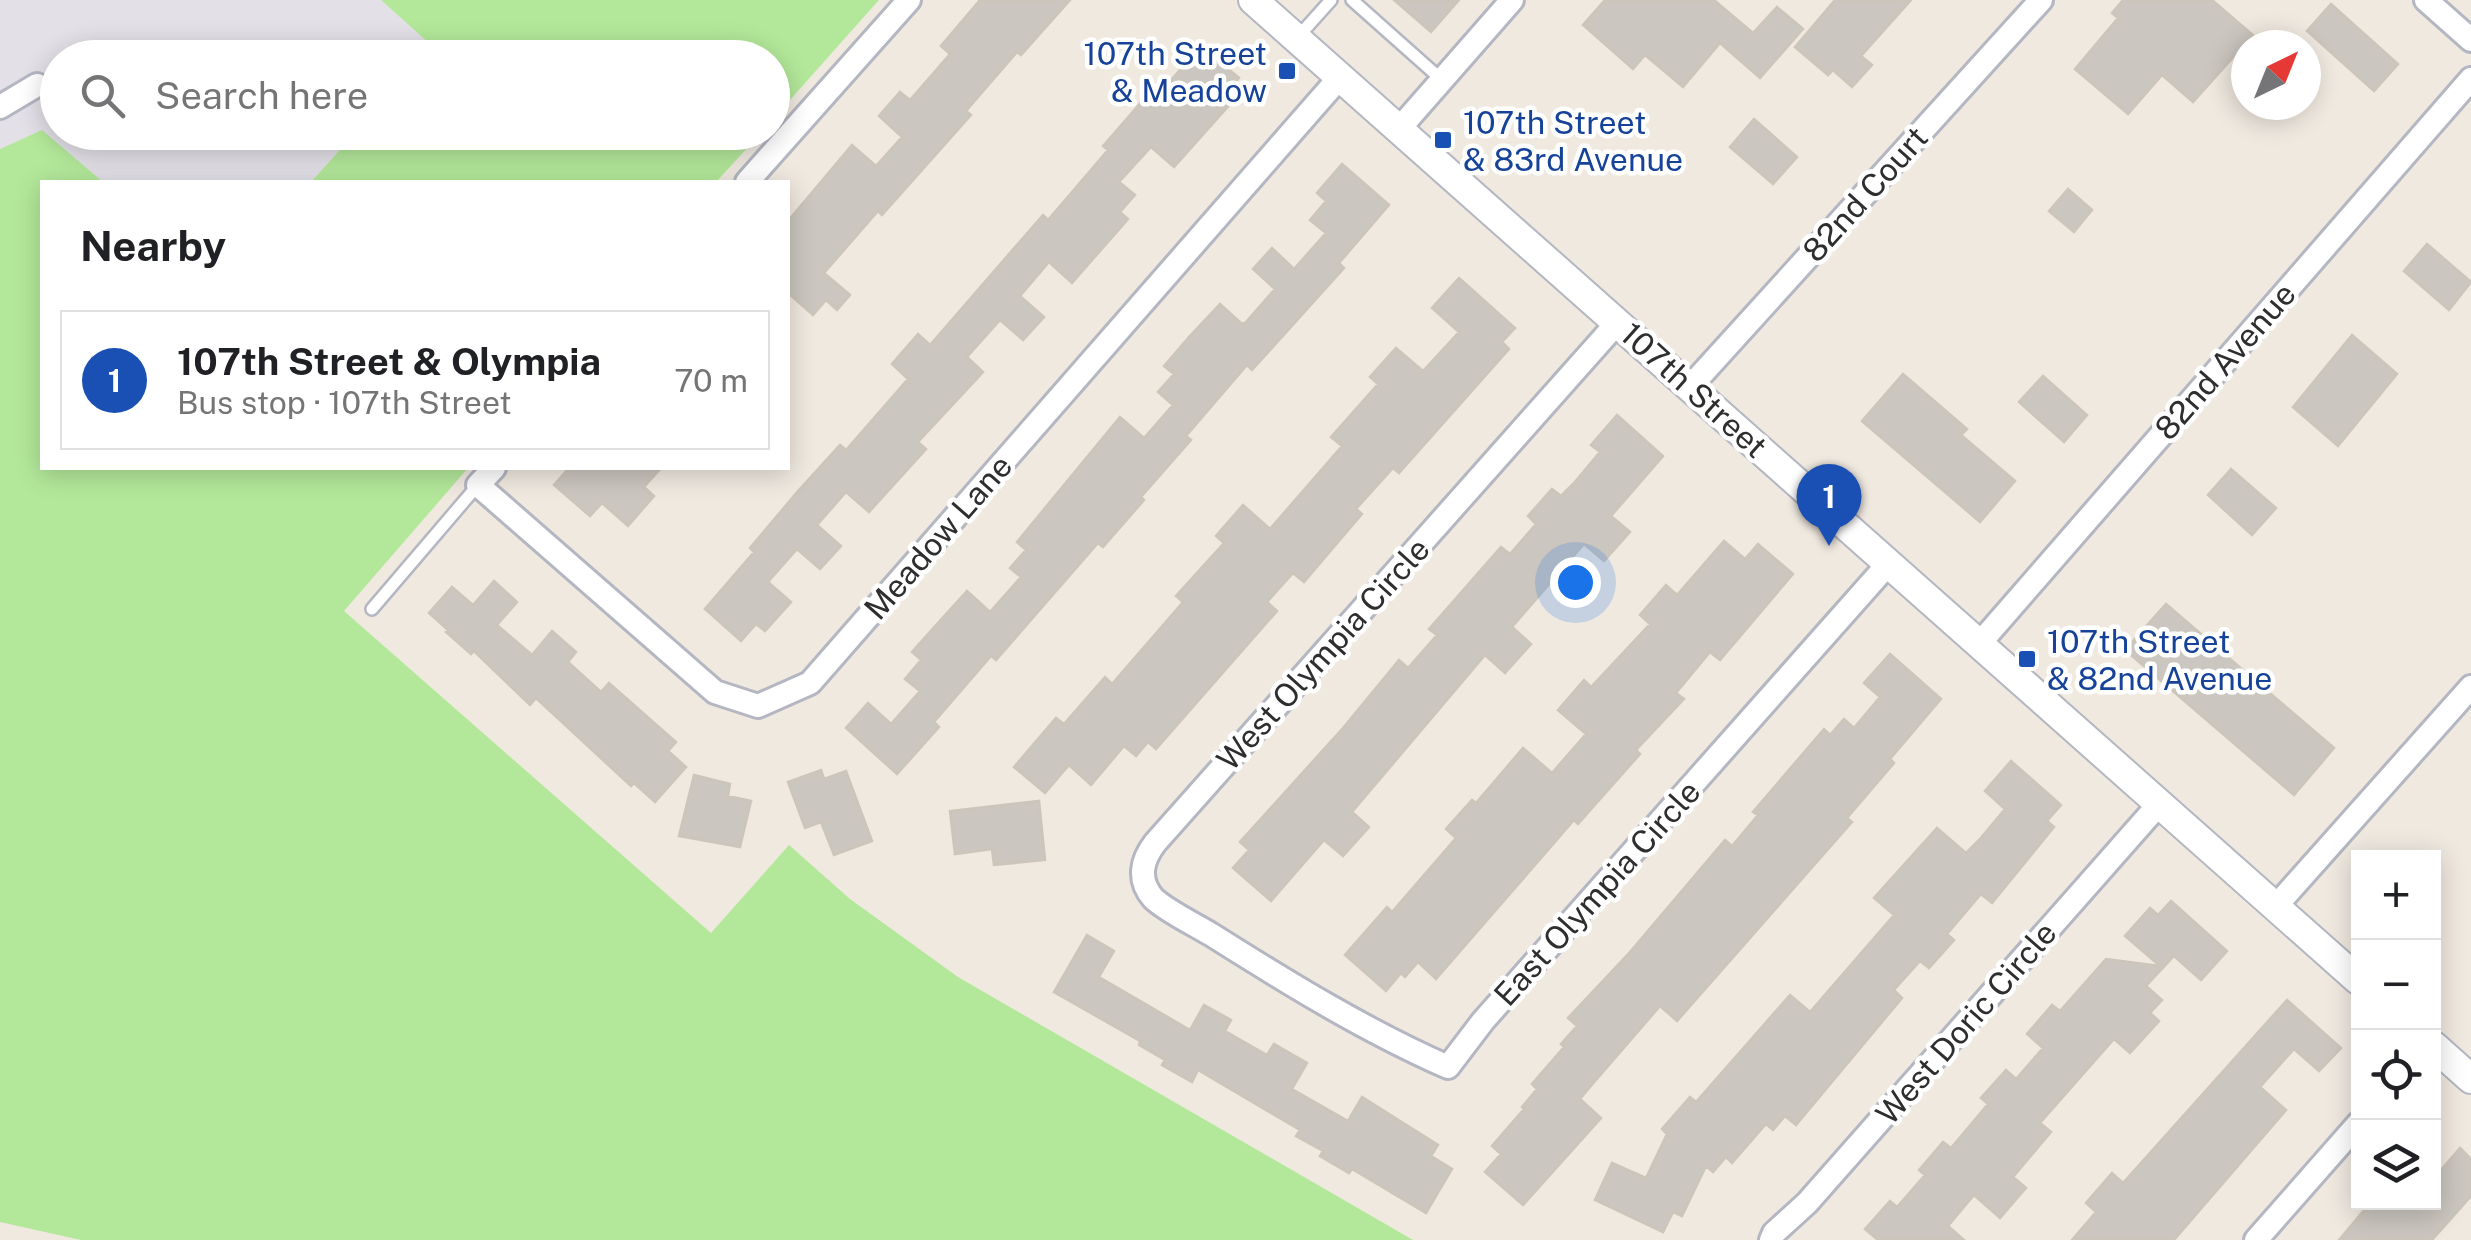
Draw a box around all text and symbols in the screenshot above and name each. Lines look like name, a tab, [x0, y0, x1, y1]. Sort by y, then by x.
north arrow	[2231, 30, 2321, 120]
place label: 107th Street & Meadow	[1084, 35, 1267, 109]
search box	[40, 40, 790, 150]
marker: 107th Street & Meadow	[1276, 60, 1298, 82]
icon: search	[75, 68, 130, 123]
text: Search here	[155, 73, 368, 118]
place label: 107th Street & 83rd Avenue	[1463, 104, 1683, 178]
street label: 82nd Court	[1795, 119, 1935, 269]
marker: 107th Street & 83rd Avenue	[1432, 129, 1454, 151]
text: Nearby	[80, 221, 226, 270]
street label: 82nd Avenue	[2147, 275, 2303, 447]
street label: 107th Street	[1613, 315, 1775, 465]
text: 107th Street & Olympia	[177, 339, 601, 384]
text: 1	[108, 362, 121, 399]
text: 70 m	[674, 362, 748, 399]
text: Bus stop · 107th Street	[177, 384, 512, 421]
street label: Meadow Lane	[857, 447, 1019, 627]
pin: 1	[1796, 464, 1862, 546]
street label: West Olympia Circle	[1209, 530, 1437, 778]
your location	[1550, 557, 1601, 608]
place label: 107th Street & 82nd Avenue	[2047, 623, 2272, 697]
marker: 107th Street & 82nd Avenue	[2016, 648, 2038, 670]
street label: East Olympia Circle	[1486, 773, 1708, 1013]
map controls	[2351, 850, 2441, 1210]
button: +	[2351, 850, 2441, 940]
street label: West Doric Circle	[1868, 914, 2064, 1132]
button: −	[2351, 940, 2441, 1030]
button: locate	[2351, 1030, 2441, 1120]
button: layers	[2351, 1120, 2441, 1210]

